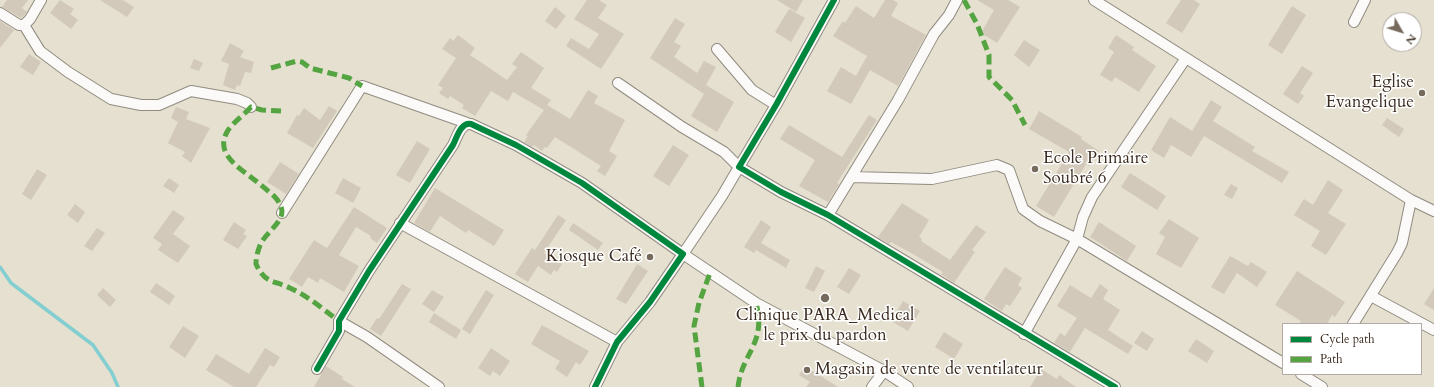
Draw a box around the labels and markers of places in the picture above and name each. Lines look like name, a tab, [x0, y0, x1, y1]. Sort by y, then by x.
place label: Eglise Evangelique	[1325, 73, 1414, 113]
marker: Eglise Evangelique	[1417, 88, 1427, 98]
place label: Ecole Primaire Soubré 6	[1043, 149, 1149, 189]
marker: Ecole Primaire Soubré 6	[1030, 164, 1040, 174]
place label: Kiosque Café	[546, 247, 642, 267]
marker: Kiosque Café	[645, 252, 655, 262]
marker: Clinique PARA_Medical le prix du pardon	[819, 292, 831, 304]
place label: Clinique PARA_Medical le prix du pardon	[736, 306, 914, 346]
place label: Magasin de vente de ventilateur	[815, 360, 1043, 380]
marker: Magasin de vente de ventilateur	[802, 365, 812, 375]

